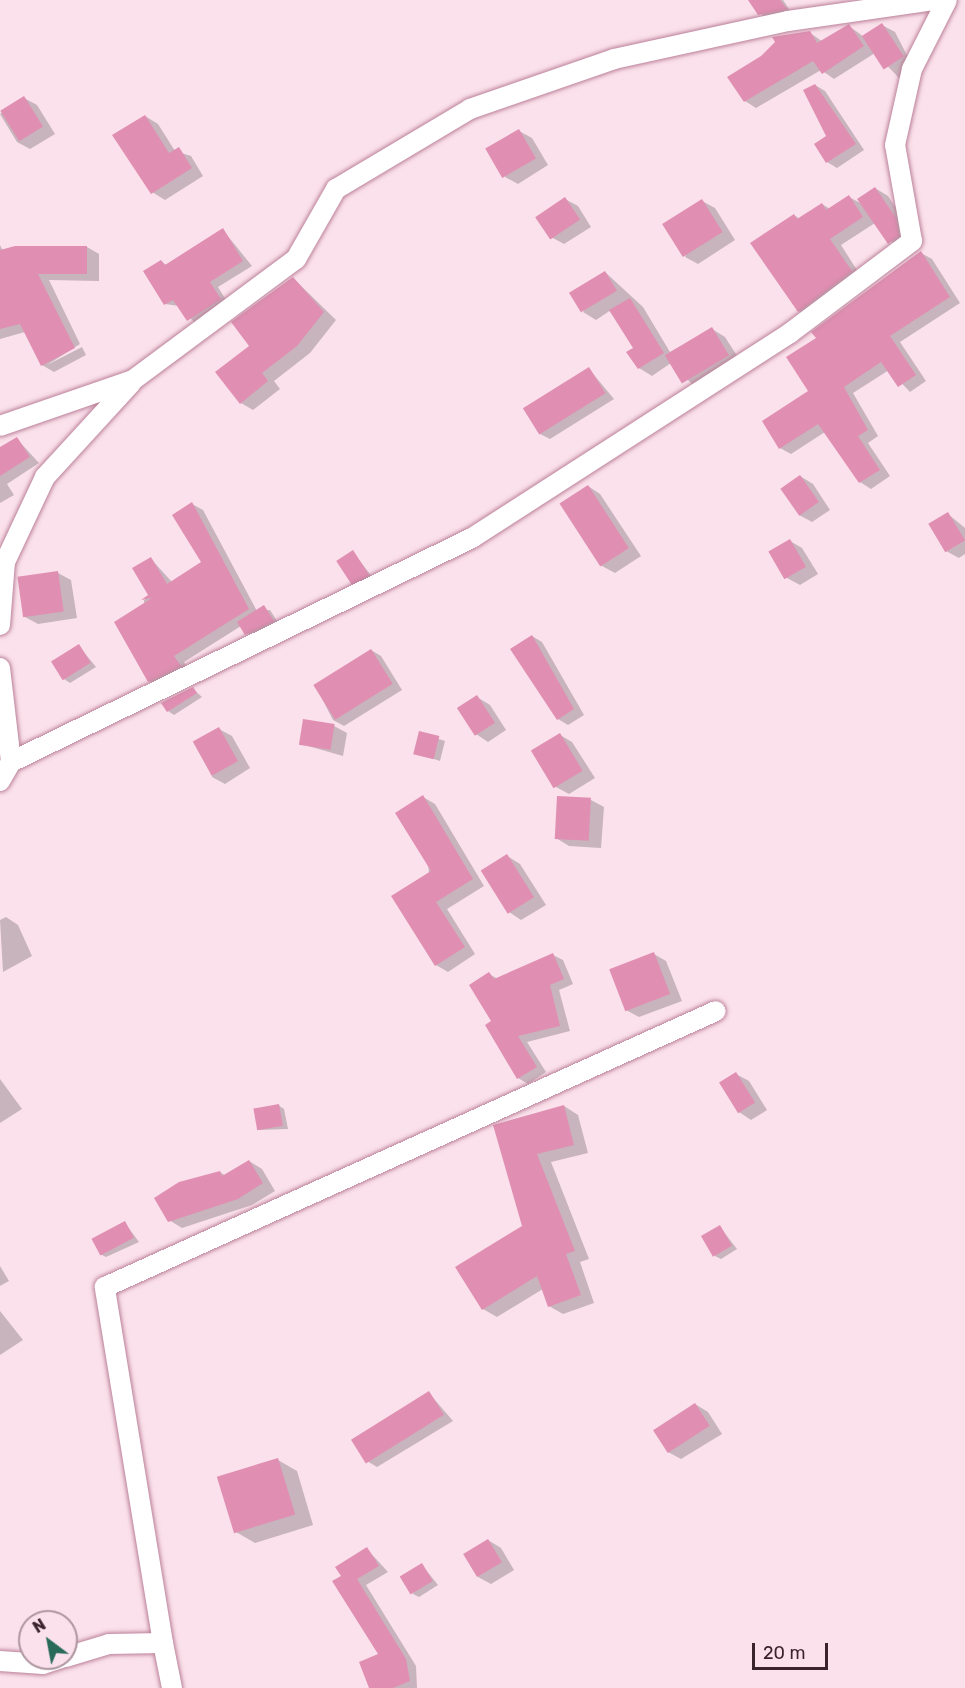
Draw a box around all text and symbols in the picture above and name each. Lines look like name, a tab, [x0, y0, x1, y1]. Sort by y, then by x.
north arrow	[18, 1610, 78, 1670]
text: N	[29, 1615, 49, 1637]
scale bar	[755, 1631, 832, 1669]
text: 20 m	[763, 1642, 805, 1664]

